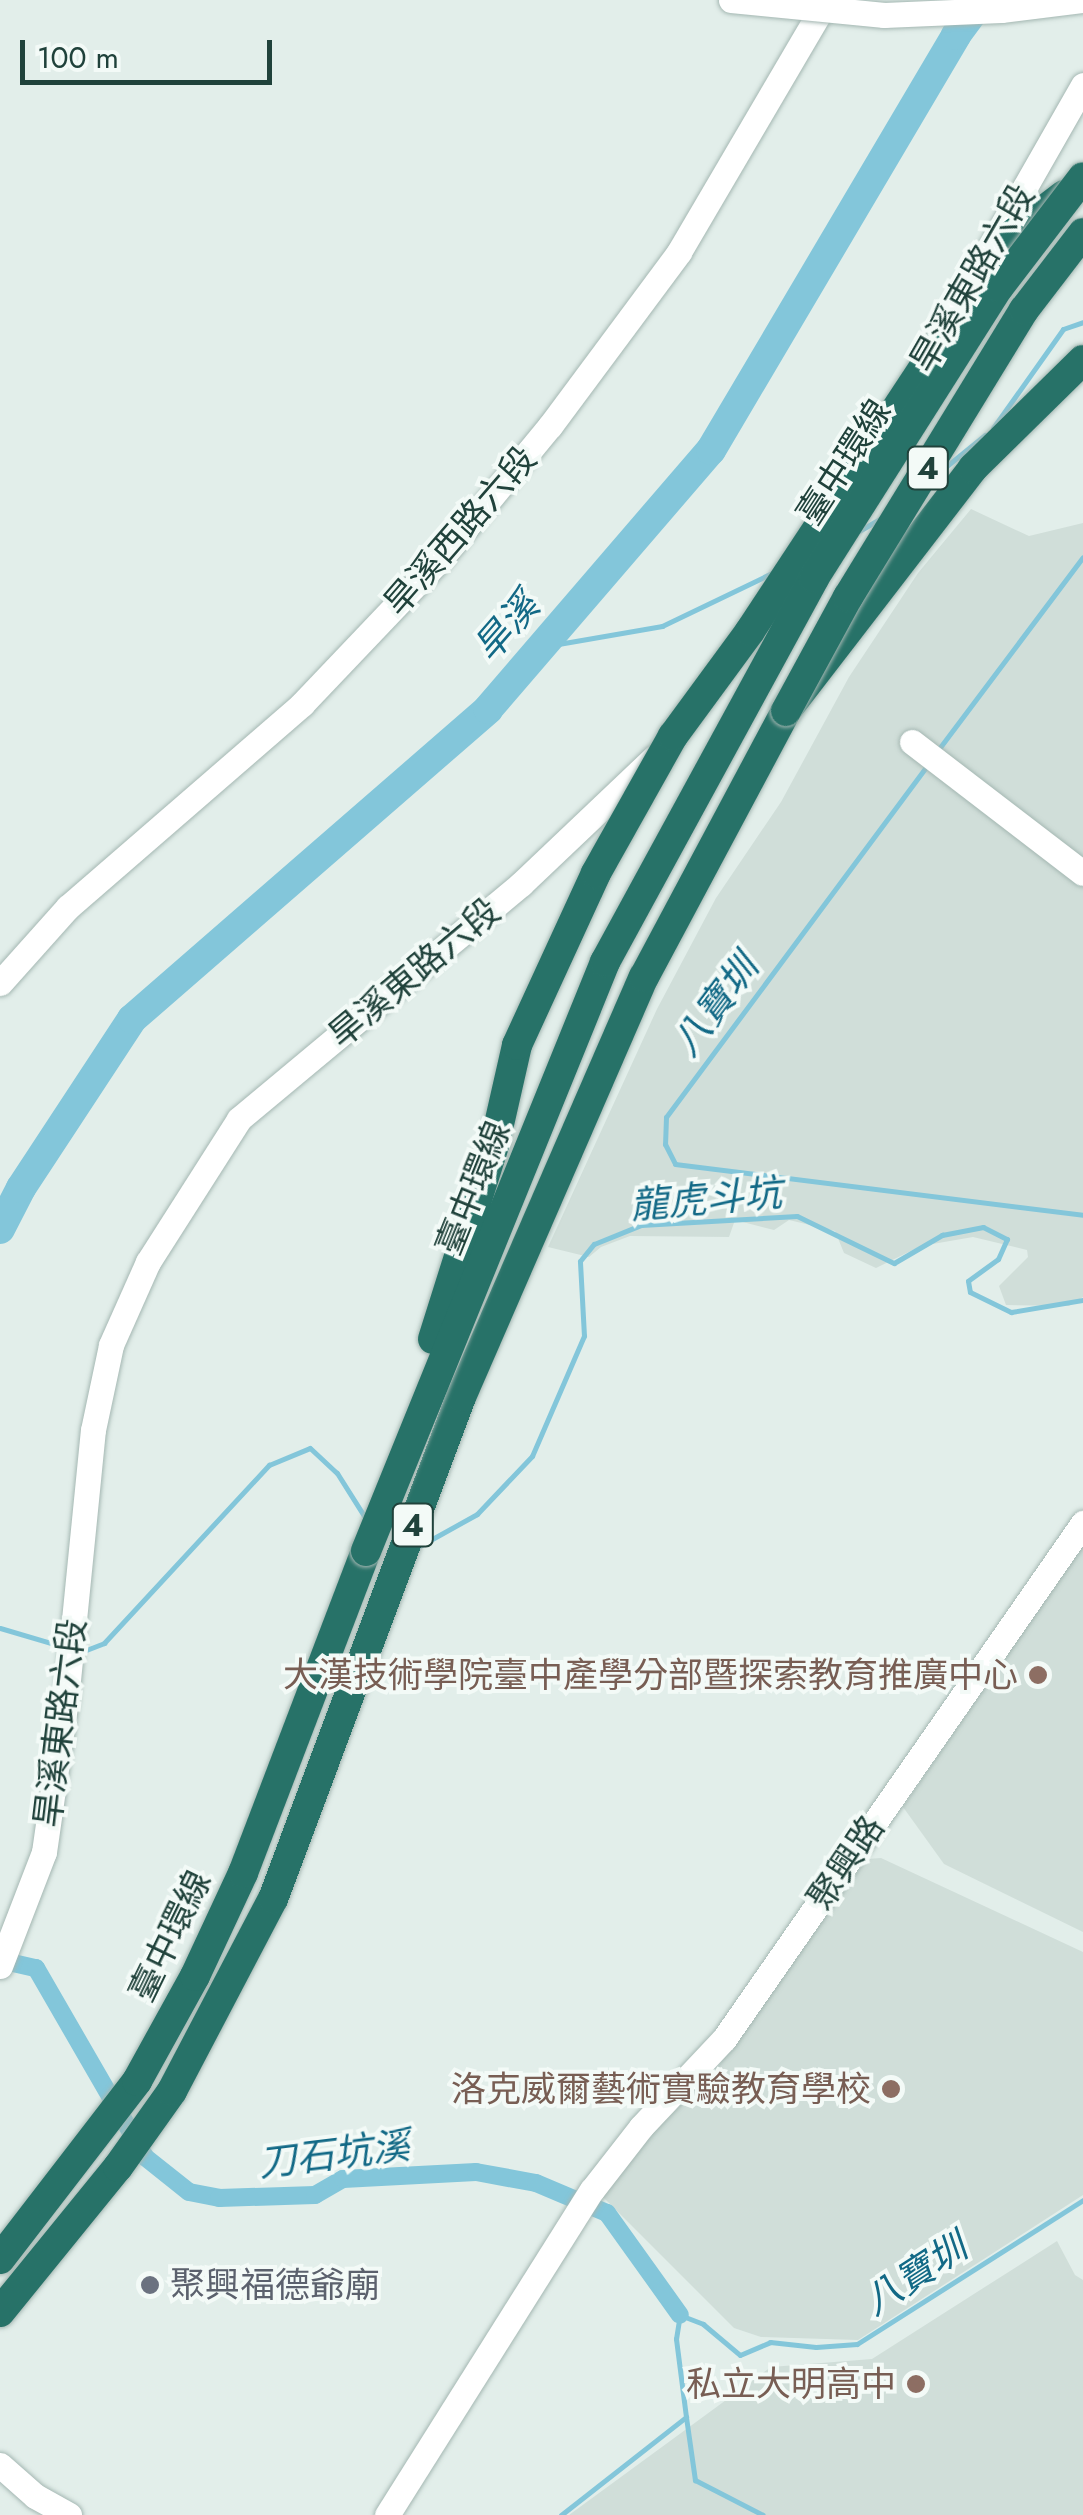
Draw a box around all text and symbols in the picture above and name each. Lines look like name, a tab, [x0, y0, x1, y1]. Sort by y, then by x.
scale bar	[25, 20, 278, 82]
text: 100 m	[37, 36, 119, 79]
street label: 旱溪東路六段	[901, 177, 1043, 379]
street label: 臺中環線	[788, 392, 900, 532]
street label: 旱溪西路六段	[375, 438, 545, 624]
road number: 4	[906, 441, 950, 495]
water label: 旱溪	[464, 583, 548, 671]
street label: 旱溪東路六段	[320, 889, 508, 1057]
water label: 八寶圳	[662, 946, 768, 1064]
street label: 臺中環線	[427, 1115, 519, 1261]
water label: 龍虎斗坑	[628, 1170, 784, 1228]
road number: 4	[390, 1498, 436, 1552]
street label: 旱溪東路六段	[26, 1616, 94, 1830]
place label: 大漢技術學院臺中產學分部暨探索教育推廣中心	[283, 1654, 1018, 1696]
marker: 大漢技術學院臺中產學分部暨探索教育推廣中心	[1027, 1664, 1049, 1686]
street label: 聚興路	[799, 1808, 893, 1918]
street label: 臺中環線	[120, 1864, 220, 2008]
place label: 洛克威爾藝術實驗教育學校	[451, 2068, 871, 2110]
marker: 洛克威爾藝術實驗教育學校	[880, 2078, 902, 2100]
water label: 刀石坑溪	[256, 2122, 412, 2186]
water label: 八寶圳	[855, 2224, 975, 2324]
place label: 聚興福德爺廟	[170, 2264, 380, 2306]
marker: 聚興福德爺廟	[139, 2274, 161, 2296]
place label: 私立大明高中	[686, 2363, 896, 2405]
marker: 私立大明高中	[905, 2373, 927, 2395]

